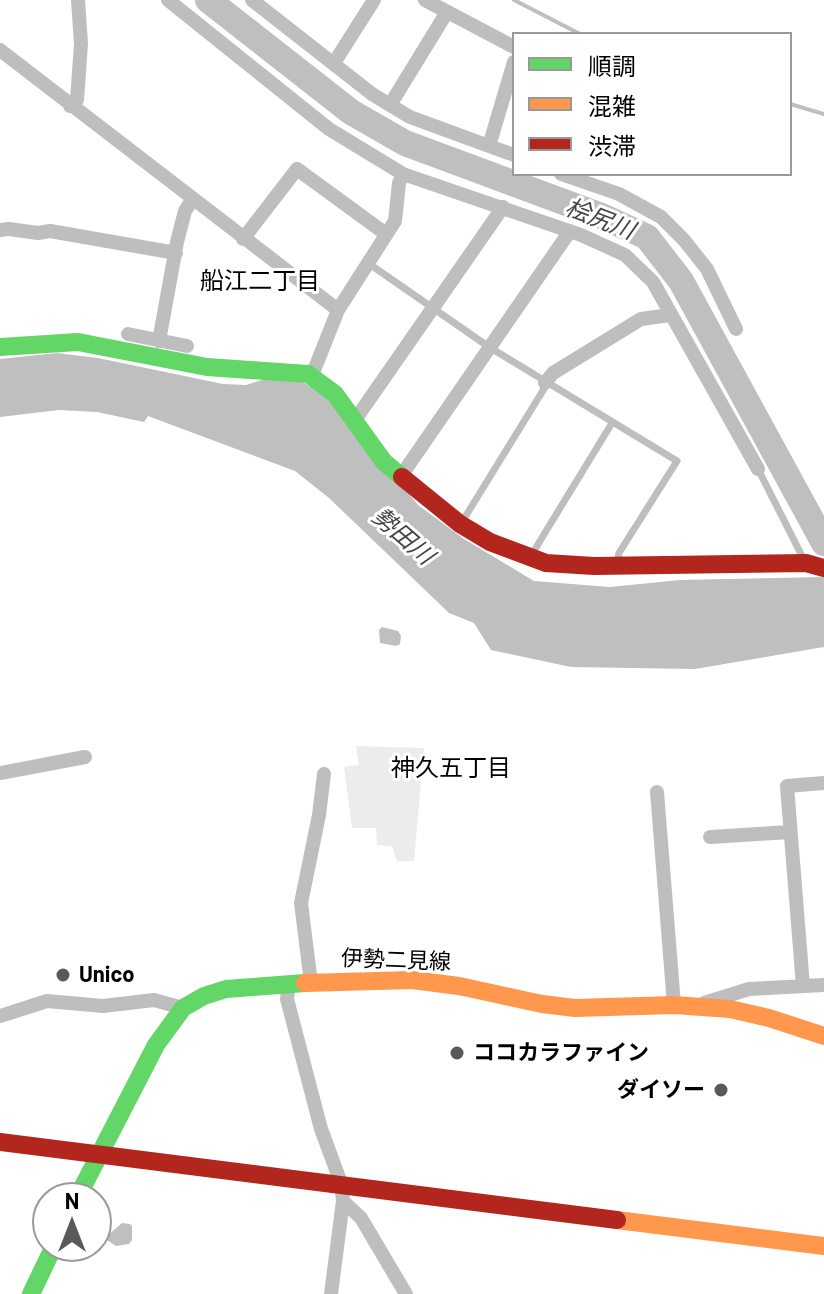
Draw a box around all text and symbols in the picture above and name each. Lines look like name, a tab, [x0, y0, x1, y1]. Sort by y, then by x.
legend	[512, 32, 792, 176]
text: 順調	[588, 51, 636, 80]
text: 混雑	[588, 91, 636, 120]
text: 渋滞	[588, 131, 636, 160]
water label: 桧尻川	[561, 193, 639, 245]
district label: 船江二丁目	[200, 267, 320, 295]
water label: 勢田川	[366, 502, 440, 570]
district label: 神久五丁目	[391, 754, 511, 782]
street label: 伊勢二見線	[341, 945, 451, 975]
place label: Unico	[79, 962, 134, 988]
marker: Unico	[54, 966, 72, 984]
place label: ココカラファイン	[473, 1040, 649, 1066]
marker: ココカラファイン	[448, 1044, 466, 1062]
place label: ダイソー	[617, 1077, 705, 1103]
marker: ダイソー	[712, 1081, 730, 1099]
north arrow	[32, 1182, 112, 1262]
text: N	[65, 1187, 79, 1213]

